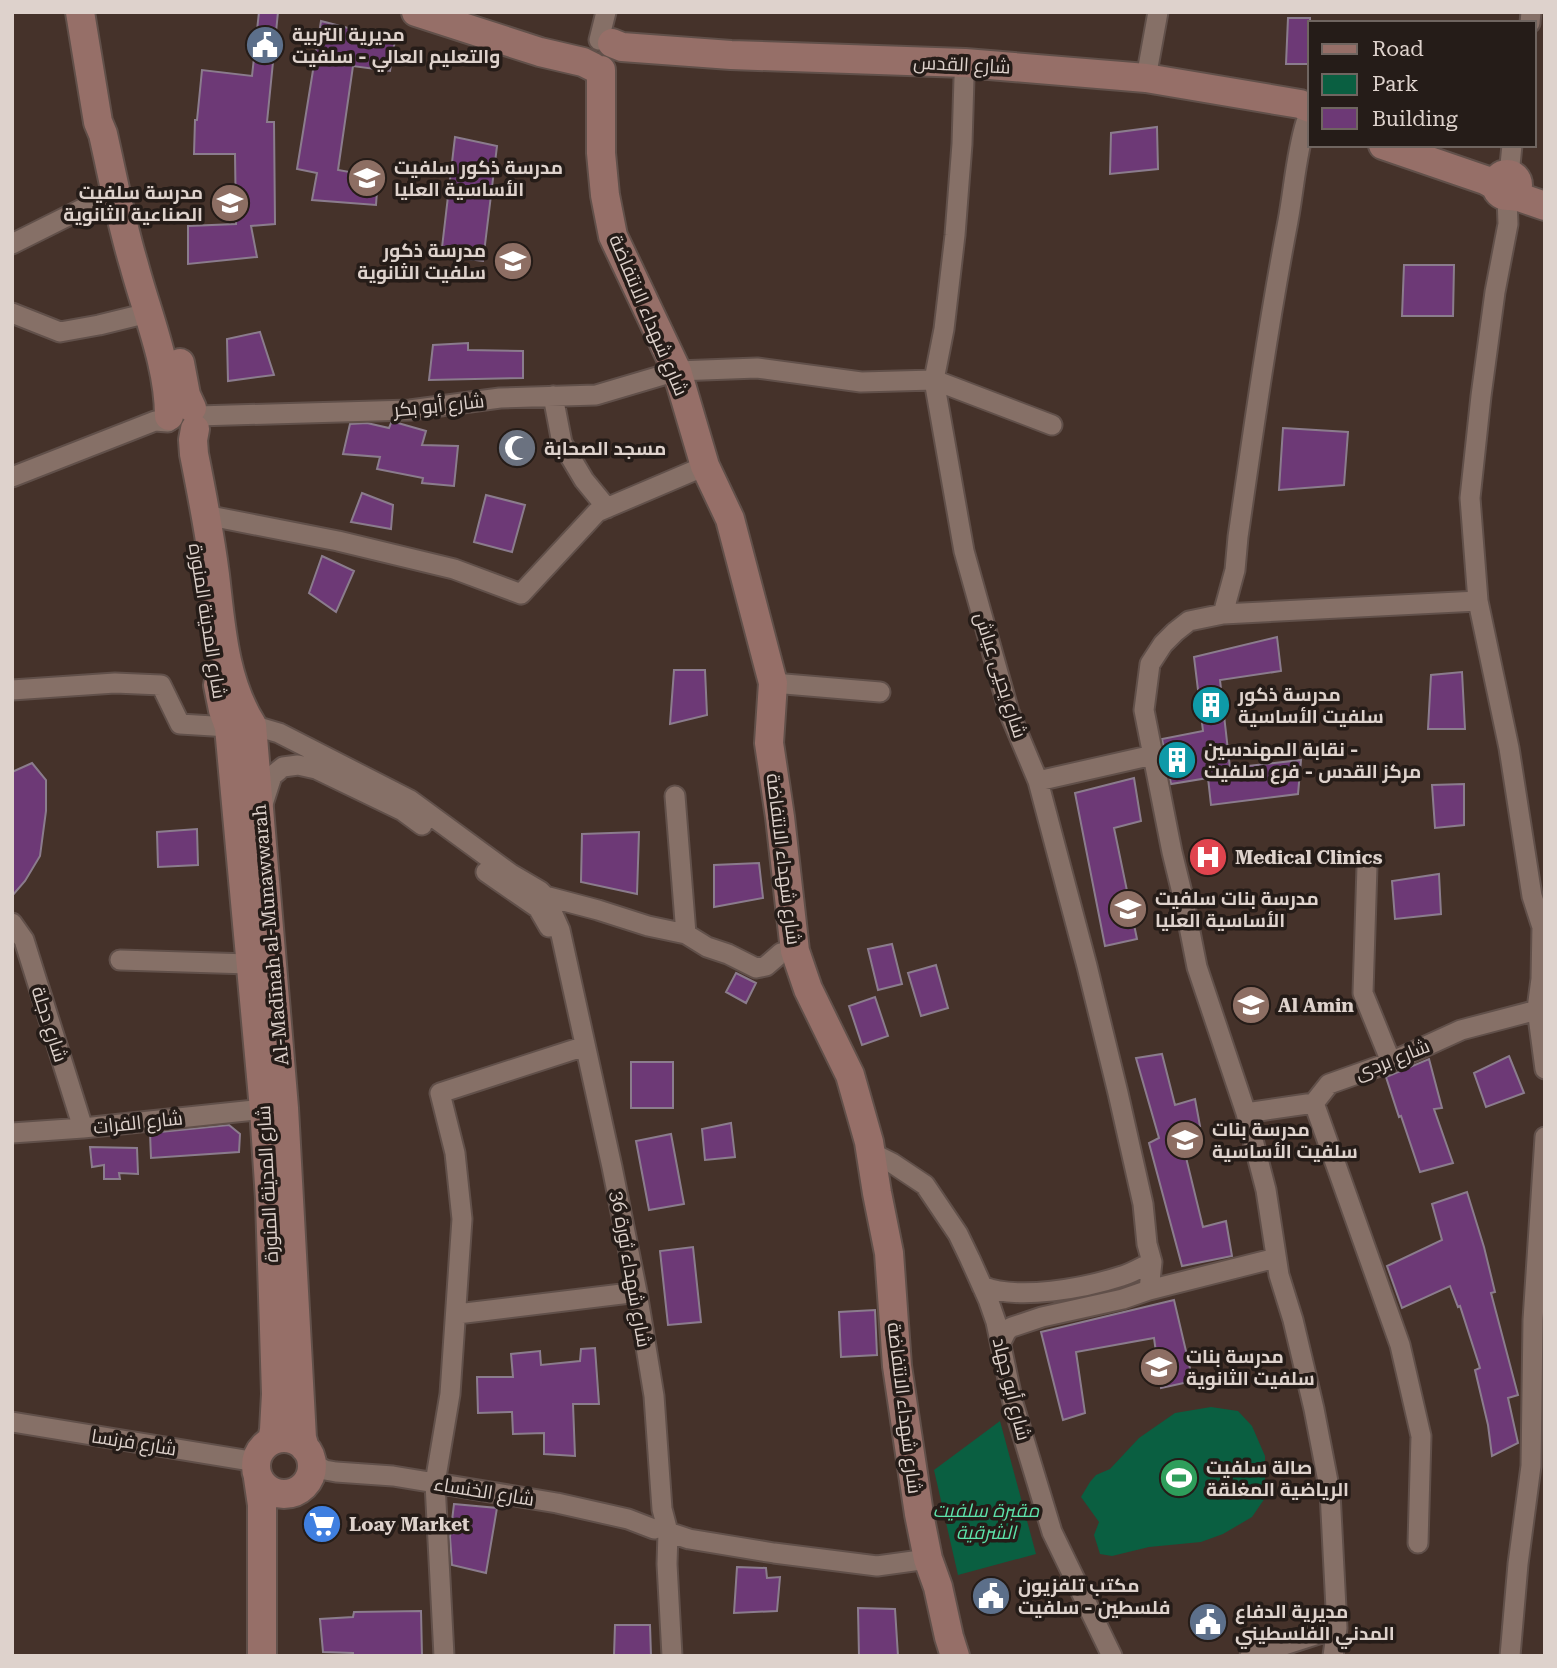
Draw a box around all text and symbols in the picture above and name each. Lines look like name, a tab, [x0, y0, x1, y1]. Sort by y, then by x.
legend	[1308, 21, 1536, 147]
place label: مديرية التربية والتعليم العالي - سلفيت	[292, 23, 500, 72]
public building icon: مديرية التربية والتعليم العالي - سلفيت	[244, 24, 286, 66]
text: Road	[1372, 37, 1424, 61]
street label: شارع القدس	[913, 50, 1011, 81]
text: Park	[1372, 72, 1418, 96]
text: Building	[1372, 107, 1458, 131]
place label: مدرسة ذكور سلفيت الأساسية العليا	[394, 156, 563, 201]
school or university icon: مدرسة ذكور سلفيت الأساسية العليا	[346, 157, 388, 199]
place label: مدرسة سلفيت الصناعية الثانوية	[63, 181, 203, 226]
school or university icon: مدرسة سلفيت الصناعية الثانوية	[209, 182, 251, 224]
street label: شارع شهداء الانتفاضة	[602, 231, 693, 400]
place label: مدرسة ذكور سلفيت الثانوية	[357, 239, 486, 284]
school or university icon: مدرسة ذكور سلفيت الثانوية	[492, 240, 534, 282]
street label: شارع أبو بكر	[392, 389, 486, 424]
mosque icon: مسجد الصحابة	[496, 427, 538, 469]
place label: مسجد الصحابة	[544, 437, 666, 460]
street label: شارع المدينة المنورة	[182, 542, 231, 701]
street label: شارع يحيى عياش	[967, 609, 1032, 742]
place label: مدرسة ذكور سلفيت الأساسية	[1237, 683, 1384, 728]
building icon: مدرسة ذكور سلفيت الأساسية	[1190, 684, 1232, 726]
place label: نقابة المهندسين - مركز القدس - فرع سلفيت	[1204, 738, 1421, 785]
building icon: نقابة المهندسين - مركز القدس - فرع سلفيت	[1156, 739, 1198, 781]
street label: شارع شهداء الانتفاضة	[760, 772, 805, 946]
street label: Al-Madīnah al-Munawwarah	[248, 803, 293, 1067]
hospital icon: Medical Clinics	[1187, 836, 1229, 878]
place label: Medical Clinics	[1235, 846, 1383, 869]
place label: مدرسة بنات سلفيت الأساسية العليا	[1155, 887, 1319, 932]
school or university icon: مدرسة بنات سلفيت الأساسية العليا	[1107, 888, 1149, 930]
street label: شارع دجلة	[25, 983, 73, 1065]
school or university icon: Al Amin	[1230, 984, 1272, 1026]
place label: Al Amin	[1278, 994, 1354, 1017]
street label: شارع بردى	[1351, 1034, 1434, 1087]
street label: شارع المدينة المنورة	[252, 1105, 285, 1263]
street label: شارع الفرات	[92, 1106, 184, 1141]
place label: مدرسة بنات سلفيت الأساسية	[1212, 1118, 1358, 1163]
school or university icon: مدرسة بنات سلفيت الأساسية	[1164, 1119, 1206, 1161]
street label: شارع شهداء ثورة 36	[603, 1189, 656, 1349]
street label: شارع شهداء الانتفاضة	[881, 1321, 926, 1495]
street label: شارع أبو جهاد	[986, 1335, 1035, 1444]
place label: مدرسة بنات سلفيت الثانوية	[1186, 1345, 1315, 1390]
school or university icon: مدرسة بنات سلفيت الثانوية	[1138, 1346, 1180, 1388]
street label: شارع فرنسا	[89, 1424, 178, 1463]
place label: صالة سلفيت الرياضية المغلقة	[1206, 1456, 1349, 1501]
sports icon: صالة سلفيت الرياضية المغلقة	[1158, 1457, 1200, 1499]
street label: شارع الخنساء	[432, 1472, 536, 1513]
park label: مقبرة سلفيت الشرقية	[933, 1499, 1040, 1544]
supermarket icon: Loay Market	[301, 1503, 343, 1545]
place label: Loay Market	[349, 1513, 470, 1536]
place label: مكتب تلفزيون فلسطين - سلفيت	[1018, 1574, 1170, 1619]
public building icon: مكتب تلفزيون فلسطين - سلفيت	[970, 1575, 1012, 1617]
place label: مديرية الدفاع المدني الفلسطيني	[1235, 1600, 1395, 1649]
public building icon: مديرية الدفاع المدني الفلسطيني	[1187, 1601, 1229, 1643]

